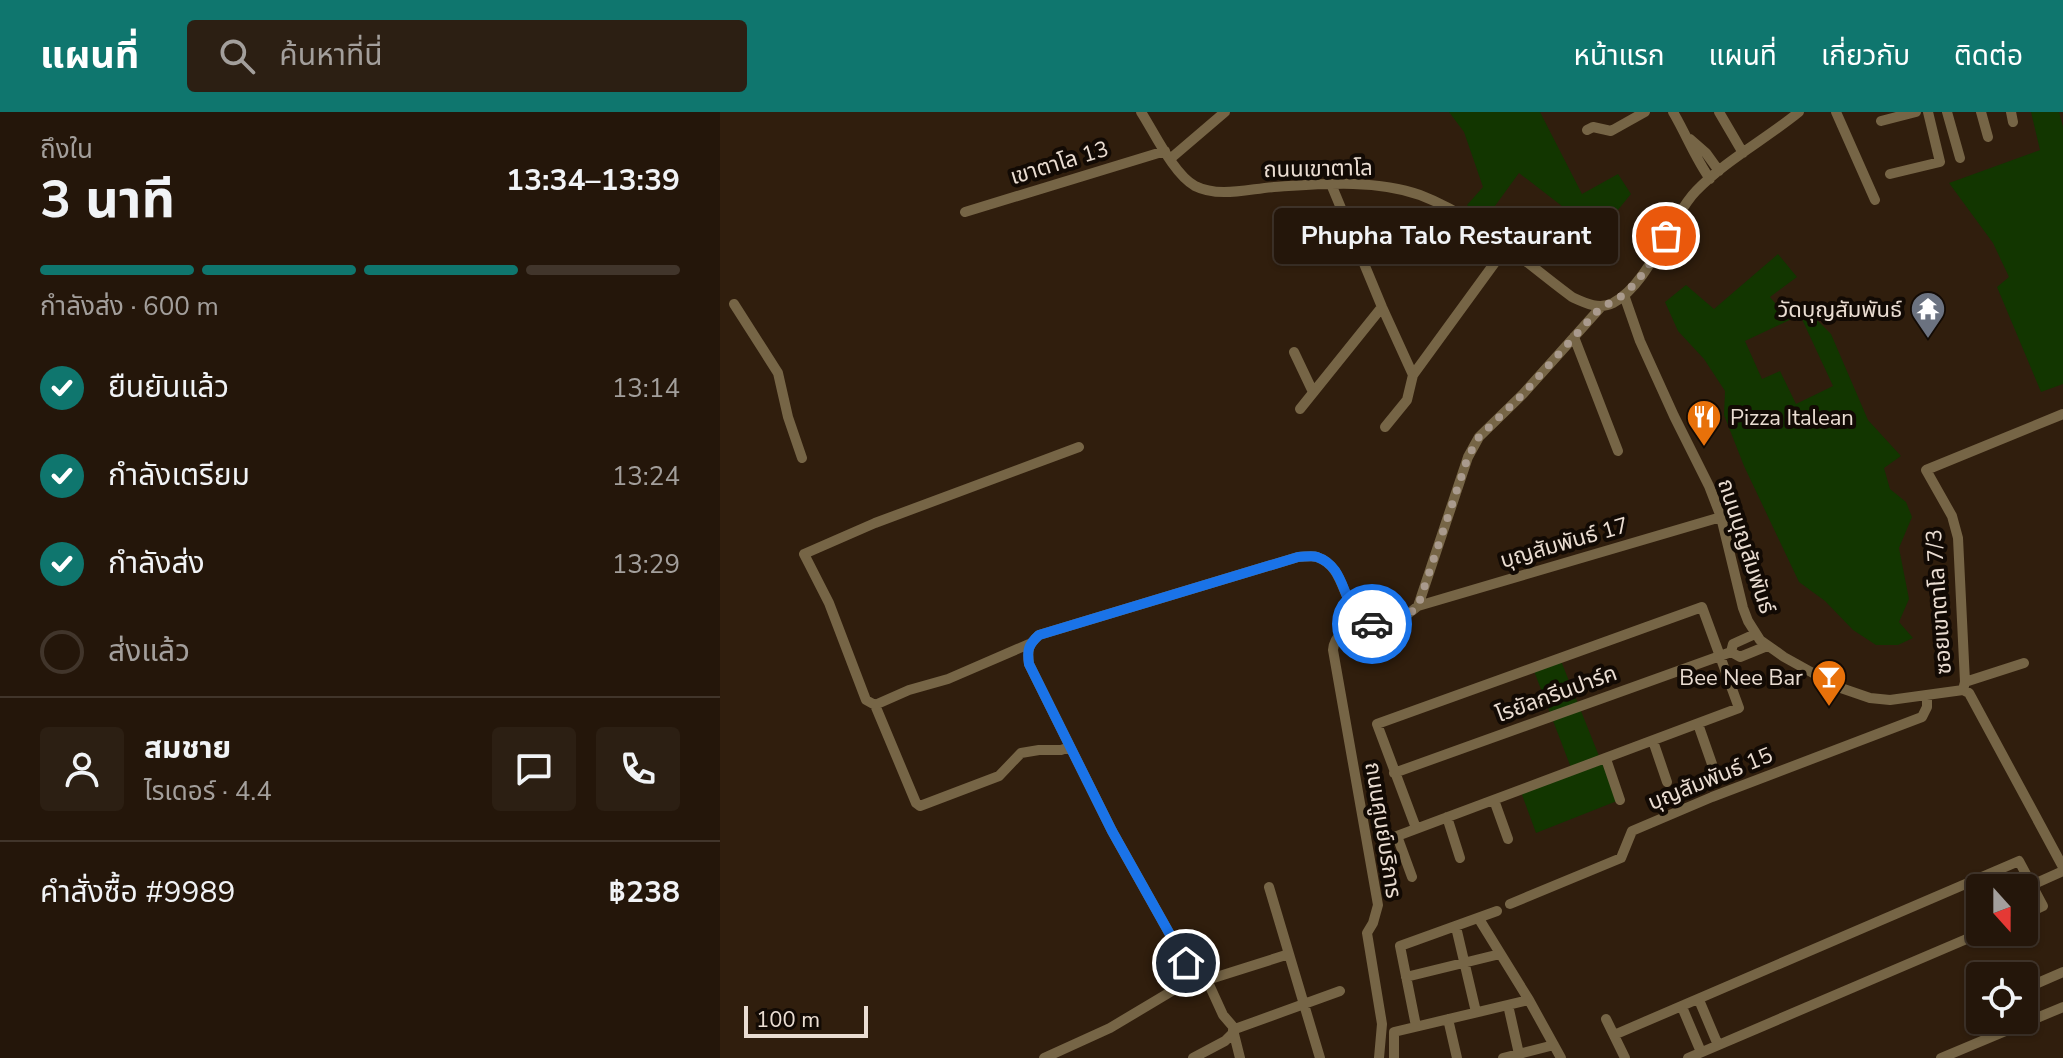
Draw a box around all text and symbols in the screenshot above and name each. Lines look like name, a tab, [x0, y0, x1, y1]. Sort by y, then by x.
search box	[187, 20, 747, 92]
text: แผนที่	[40, 30, 139, 81]
icon: search	[215, 34, 259, 78]
text: ค้นหาที่นี่	[279, 35, 383, 76]
text: หน้าแรก	[1574, 37, 1665, 75]
text: แผนที่	[1709, 37, 1777, 75]
text: เกี่ยวกับ	[1821, 37, 1910, 75]
text: ติดต่อ	[1954, 37, 2023, 75]
text: ถึงใน	[40, 132, 93, 167]
street label: เขาตาโล 13	[1006, 134, 1112, 192]
street label: ถนนเขาตาโล	[1263, 153, 1373, 185]
text: 13:34–13:39	[506, 160, 680, 201]
text: 3 นาที	[40, 164, 175, 235]
pin	[1632, 202, 1700, 270]
callout: Phupha Talo Restaurant	[1274, 208, 1618, 264]
icon: bag	[1644, 214, 1688, 258]
text: Phupha Talo Restaurant	[1301, 218, 1591, 253]
text: กำลังส่ง · 600 m	[40, 289, 219, 324]
temple icon: วัดบุญสัมพันธ์	[1909, 290, 1947, 340]
place label: วัดบุญสัมพันธ์	[1778, 295, 1902, 325]
icon: check	[40, 366, 84, 410]
text: ยืนยันแล้ว	[108, 367, 229, 408]
text: 13:14	[612, 371, 680, 406]
restaurant icon: Pizza Italean	[1685, 398, 1723, 448]
place label: Pizza Italean	[1730, 403, 1854, 433]
icon: check	[40, 454, 84, 498]
text: กำลังเตรียม	[108, 455, 250, 496]
text: 13:24	[612, 459, 680, 494]
street label: ถนนบุญสัมพันธ์	[1710, 475, 1782, 618]
street label: บุญสัมพันธ์ 17	[1497, 510, 1632, 576]
street label: ซอยเขาตาโล 7/3	[1919, 528, 1959, 676]
icon: check	[40, 542, 84, 586]
text: กำลังส่ง	[108, 543, 205, 584]
text: 13:29	[612, 547, 680, 582]
courier	[1332, 584, 1412, 664]
icon: car	[1350, 602, 1394, 646]
text: ส่งแล้ว	[108, 631, 190, 672]
street label: โรยัลกรีนปาร์ค	[1492, 658, 1621, 730]
bar icon: Bee Nee Bar	[1810, 658, 1848, 708]
place label: Bee Nee Bar	[1679, 663, 1803, 693]
button: person	[40, 727, 124, 811]
button: chat	[492, 727, 576, 811]
button: phone	[596, 727, 680, 811]
text: สมชาย	[144, 728, 231, 769]
street label: บุญสัมพันธ์ 15	[1643, 740, 1777, 818]
street label: ถนนศูนย์บริการ	[1357, 760, 1409, 900]
text: ไรเดอร์ · 4.4	[144, 774, 272, 809]
text: คำสั่งซื้อ #9989	[40, 872, 235, 913]
text: ฿238	[609, 872, 680, 913]
north arrow	[1966, 874, 2038, 946]
map controls	[1966, 874, 2038, 1034]
pin	[1152, 929, 1220, 997]
icon: home	[1164, 941, 1208, 985]
button: locate	[1966, 962, 2038, 1034]
scale bar	[744, 1002, 868, 1038]
text: 100 m	[756, 1005, 820, 1035]

